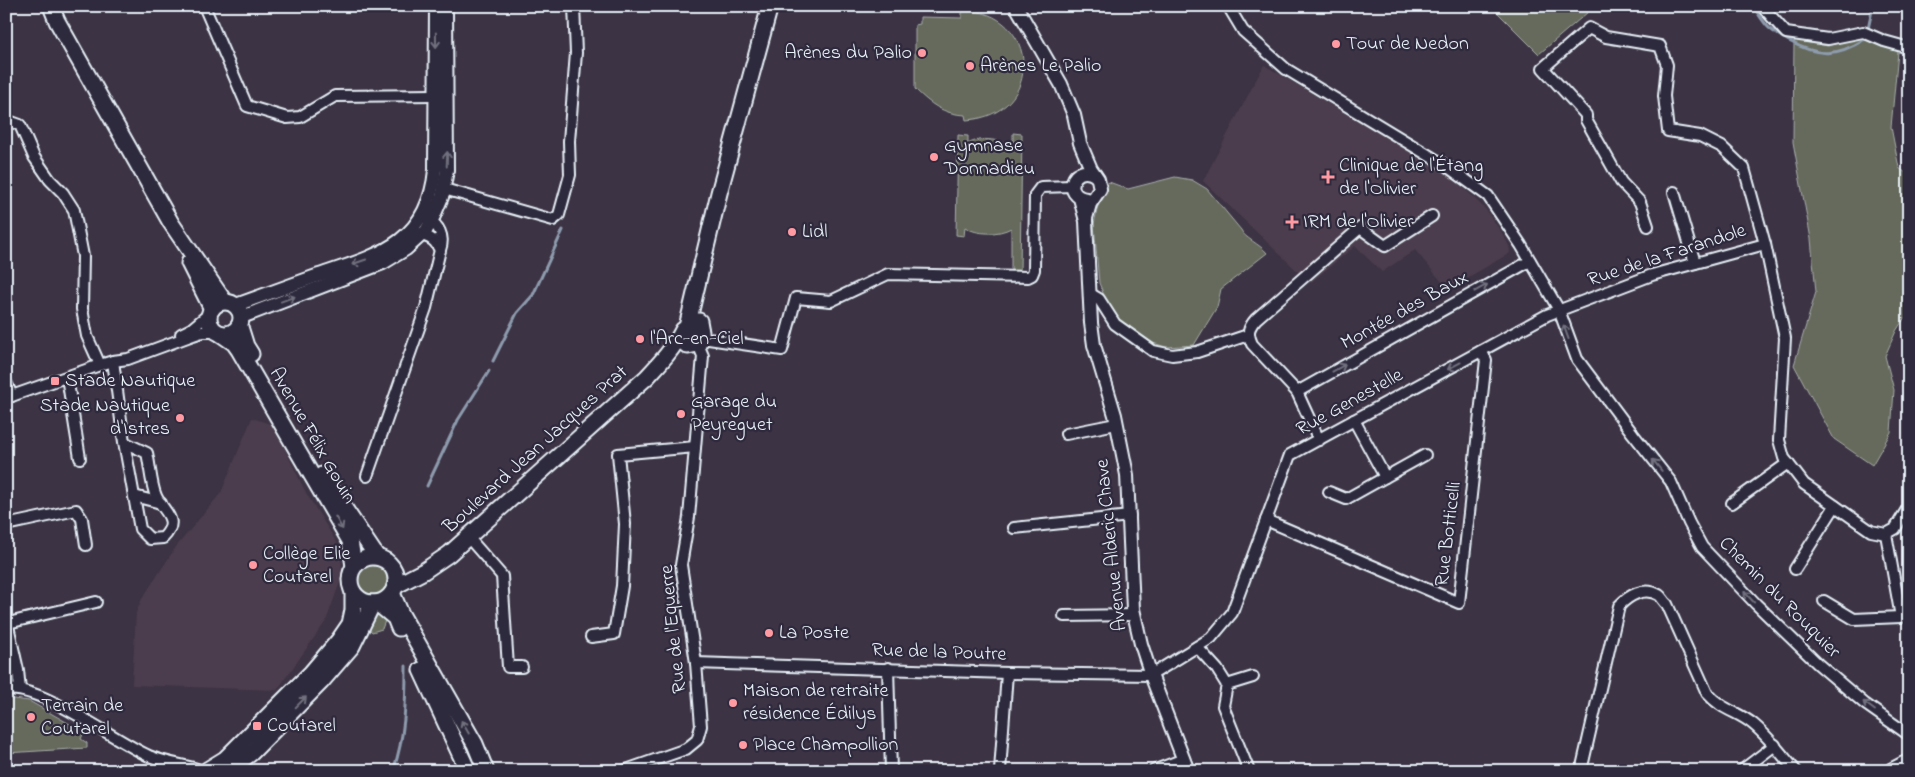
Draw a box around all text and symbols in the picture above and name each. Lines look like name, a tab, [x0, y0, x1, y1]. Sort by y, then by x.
place label: Tour de Nedon	[1346, 30, 1469, 59]
one-way arrow	[431, 32, 441, 48]
marker: Tour de Nedon	[1330, 38, 1342, 50]
place label: Arènes du Palio	[784, 39, 912, 68]
marker: Arènes du Palio	[916, 47, 928, 59]
place label: Arènes Le Palio	[980, 52, 1101, 81]
marker: Arènes Le Palio	[964, 60, 976, 72]
place label: Gymnase Donnadieu	[943, 132, 1035, 184]
one-way arrow	[442, 151, 452, 168]
marker: Gymnase Donnadieu	[928, 151, 940, 163]
place label: Clinique de l'Étang de l'Olivier	[1339, 152, 1483, 204]
marker: Clinique de l'Étang de l'Olivier	[1321, 170, 1335, 184]
place label: IRM de l'Olivier	[1303, 208, 1414, 237]
marker: IRM de l'Olivier	[1285, 215, 1299, 229]
street label: Rue de la Farandole	[1584, 217, 1750, 295]
place label: Lidl	[802, 218, 828, 247]
marker: Lidl	[786, 226, 798, 238]
one-way arrow	[352, 258, 367, 267]
street label: Montée des Baux	[1336, 264, 1474, 358]
one-way arrow	[1473, 283, 1488, 293]
one-way arrow	[279, 294, 295, 303]
one-way arrow	[1561, 324, 1570, 340]
place label: l'Arc-en-Ciel	[650, 325, 744, 354]
marker: l'Arc-en-Ciel	[634, 333, 646, 345]
street label: Boulevard Jean Jacques Prat	[436, 359, 635, 542]
street label: Avenue Félix Gouin	[261, 362, 363, 510]
street label: Rue Genestelle	[1291, 362, 1409, 444]
one-way arrow	[1447, 362, 1462, 371]
one-way arrow	[1332, 363, 1347, 373]
place label: Stade Nautique	[65, 367, 195, 396]
marker: Stade Nautique	[49, 375, 61, 387]
place label: Garage du Peyreguet	[691, 388, 777, 441]
place label: Stade Nautique d'Istres	[40, 392, 170, 444]
marker: Garage du Peyreguet	[675, 408, 687, 420]
marker: Stade Nautique d'Istres	[174, 412, 186, 424]
street label: Avenue Alderic Chave	[1089, 457, 1135, 633]
one-way arrow	[1652, 459, 1663, 472]
street label: Rue Botticelli	[1428, 480, 1470, 588]
one-way arrow	[334, 515, 344, 529]
street label: Chemin du Rouquier	[1711, 530, 1847, 666]
place label: Collège Elie Coutarel	[263, 540, 350, 592]
marker: Collège Elie Coutarel	[247, 559, 259, 571]
street label: Rue de l'Equerre	[653, 563, 695, 695]
one-way arrow	[1743, 591, 1755, 604]
place label: La Poste	[779, 619, 849, 648]
marker: La Poste	[763, 627, 775, 639]
street label: Rue de la Poutre	[871, 636, 1007, 670]
place label: Maison de retraite résidence Édilys	[743, 677, 888, 729]
place label: Terrain de Coutarel	[41, 692, 123, 744]
one-way arrow	[295, 696, 308, 708]
marker: Maison de retraite résidence Édilys	[727, 697, 739, 709]
one-way arrow	[1862, 701, 1876, 711]
marker: Terrain de Coutarel	[25, 711, 37, 723]
place label: Coutarel	[267, 712, 336, 741]
one-way arrow	[460, 719, 470, 734]
marker: Coutarel	[251, 720, 263, 732]
place label: Place Champollion	[753, 731, 899, 760]
marker: Place Champollion	[737, 739, 749, 751]

